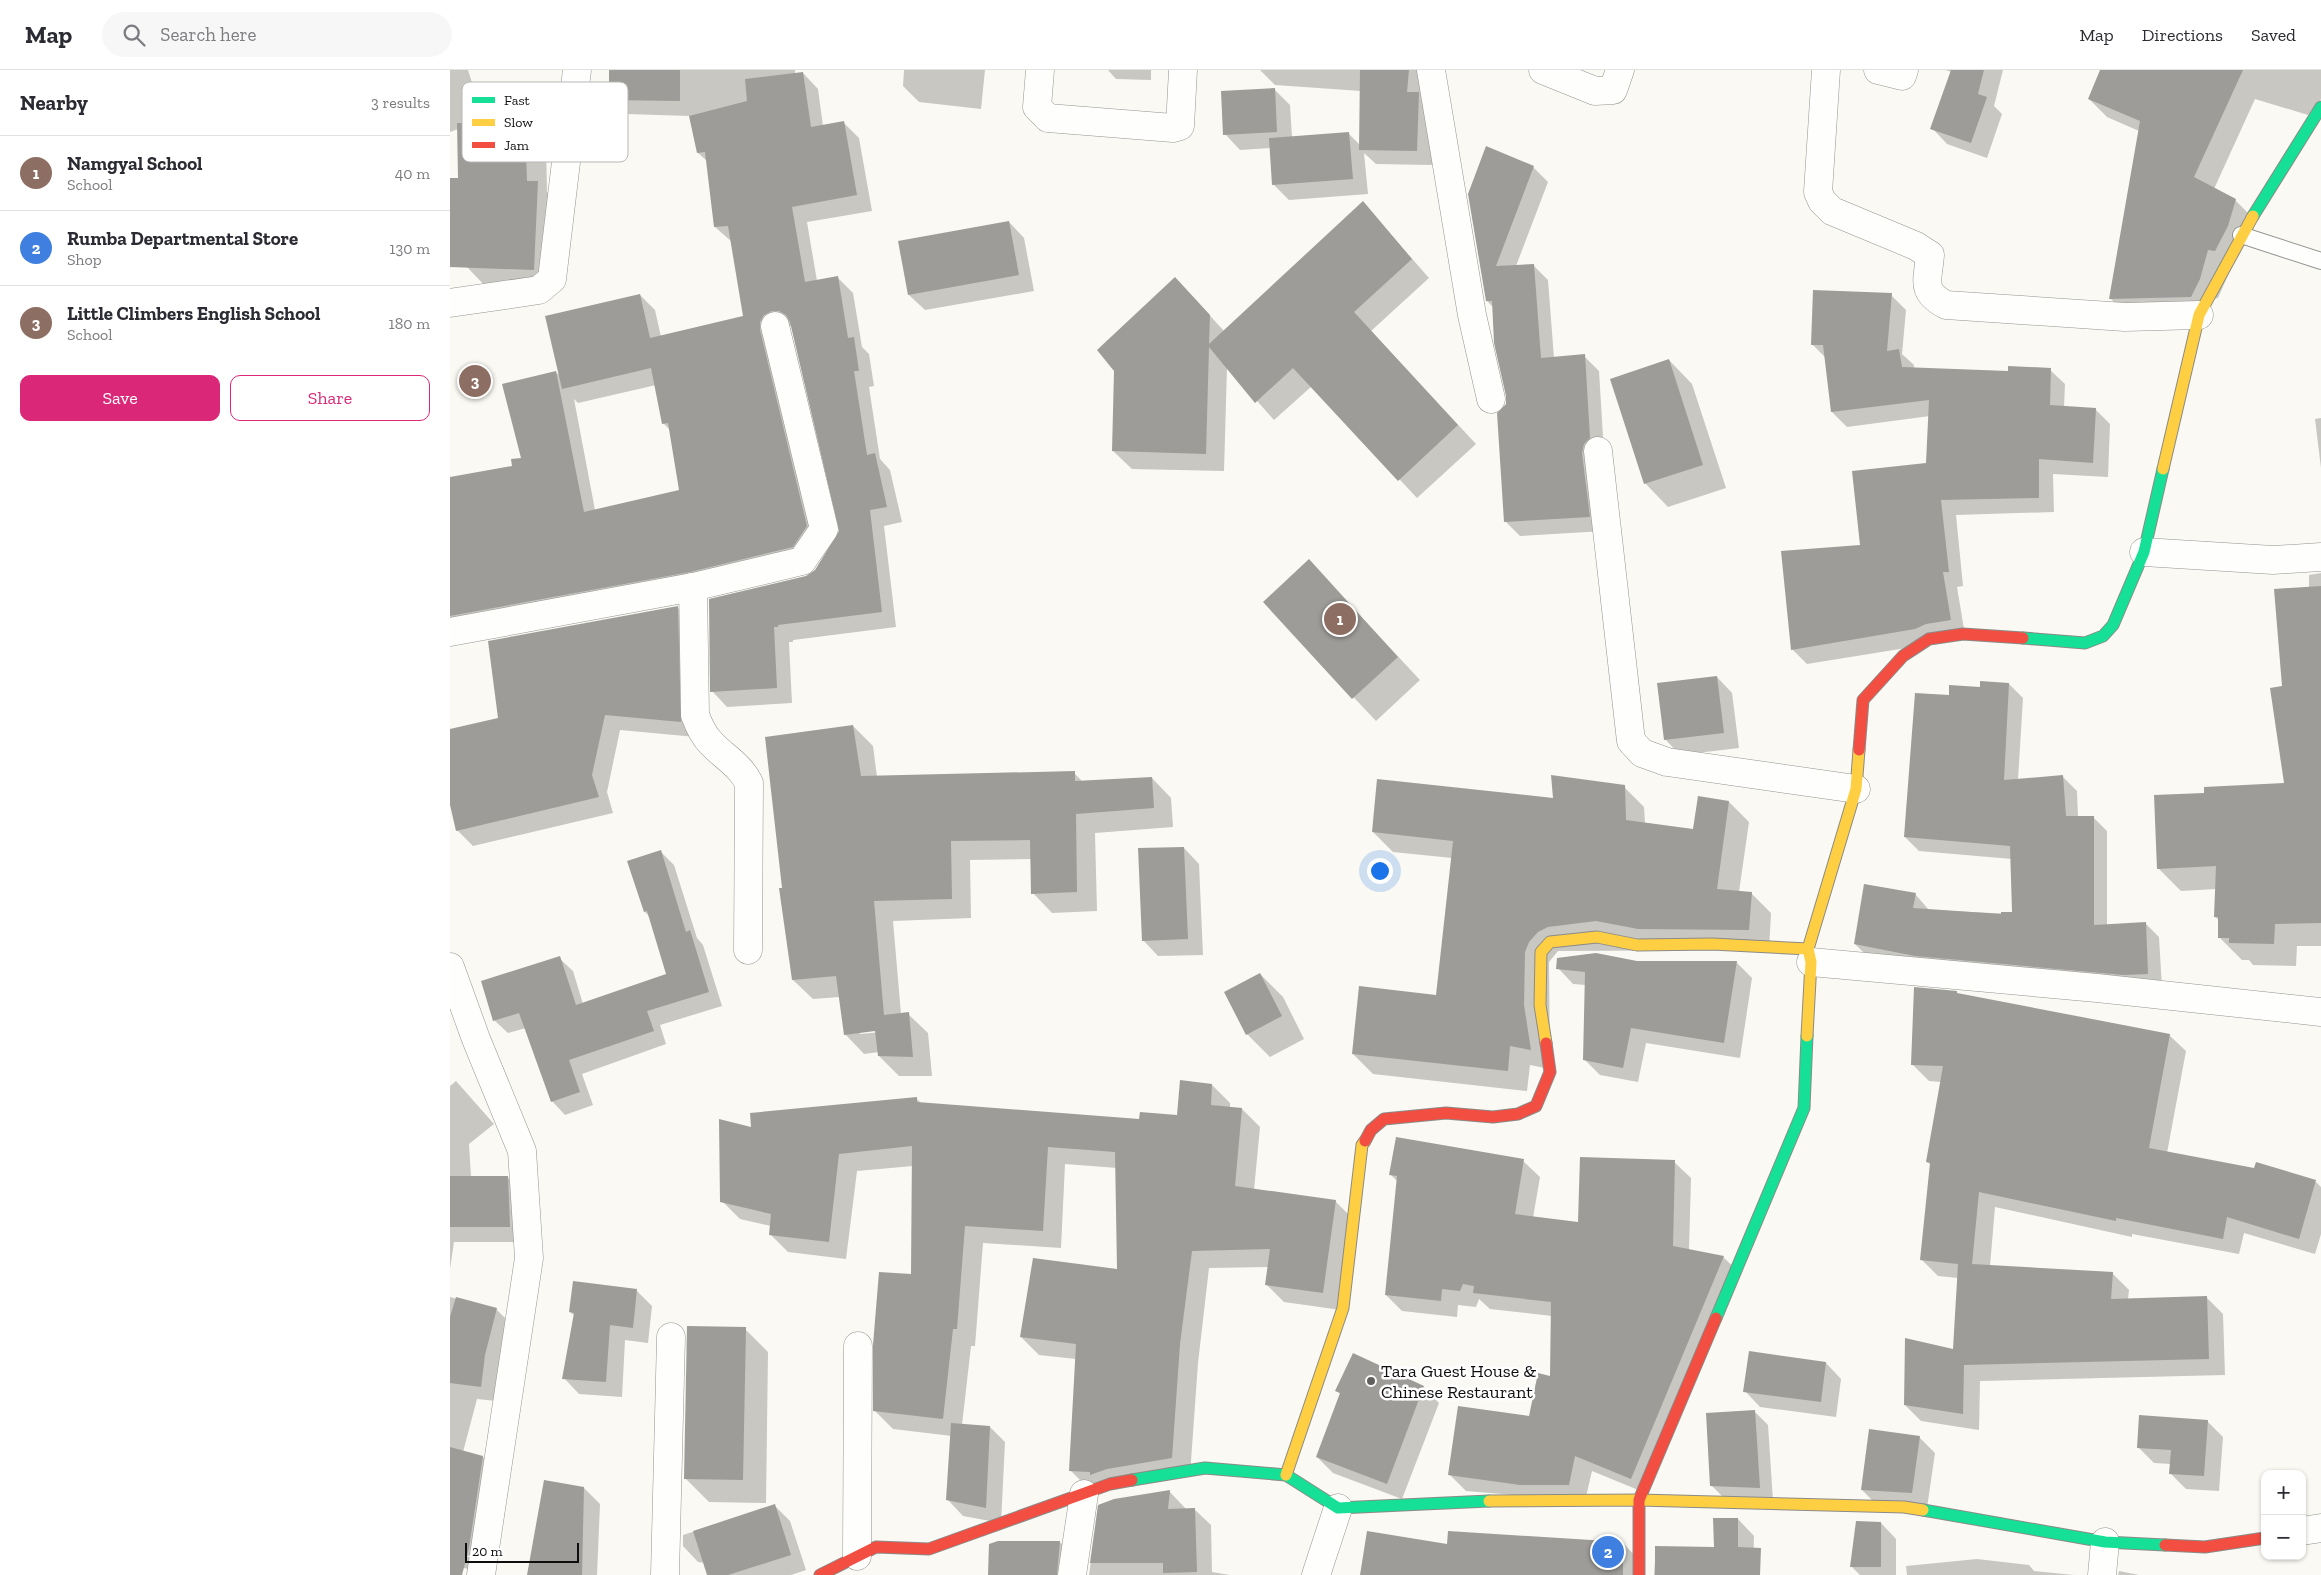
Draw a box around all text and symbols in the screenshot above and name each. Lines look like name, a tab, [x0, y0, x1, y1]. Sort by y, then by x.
search box	[102, 12, 452, 57]
text: Map	[25, 20, 72, 49]
icon: search	[120, 21, 148, 49]
text: Search here	[160, 23, 257, 46]
text: Map	[2079, 24, 2114, 46]
text: Directions	[2142, 24, 2223, 46]
text: Saved	[2251, 24, 2296, 46]
legend	[462, 82, 628, 162]
text: Nearby	[20, 90, 88, 115]
text: Fast	[504, 92, 531, 109]
text: 3 results	[371, 93, 430, 112]
text: Slow	[504, 114, 533, 131]
text: Jam	[504, 137, 529, 154]
text: Namgyal School	[67, 152, 203, 175]
text: 1	[33, 164, 39, 183]
text: 40 m	[395, 164, 430, 183]
text: School	[67, 175, 113, 194]
text: Rumba Departmental Store	[67, 227, 298, 250]
text: 2	[32, 239, 40, 258]
text: 130 m	[389, 239, 430, 258]
text: Shop	[67, 250, 102, 269]
text: Little Climbers English School	[67, 302, 320, 325]
text: 3	[32, 314, 40, 333]
text: 180 m	[389, 314, 430, 333]
text: School	[67, 325, 113, 344]
pin: 3	[459, 362, 491, 400]
button: Save	[20, 375, 220, 421]
button: Share	[230, 375, 430, 421]
pin: 1	[1324, 600, 1356, 638]
your location	[1367, 858, 1393, 884]
place label: Tara Guest House & Chinese Restaurant	[1381, 1360, 1536, 1403]
marker: Tara Guest House & Chinese Restaurant	[1365, 1375, 1377, 1387]
map controls	[2261, 1470, 2306, 1560]
button: +	[2261, 1470, 2306, 1515]
button: −	[2261, 1515, 2306, 1560]
pin: 2	[1592, 1533, 1624, 1571]
scale bar	[465, 1540, 579, 1563]
text: 20 m	[472, 1543, 503, 1560]

